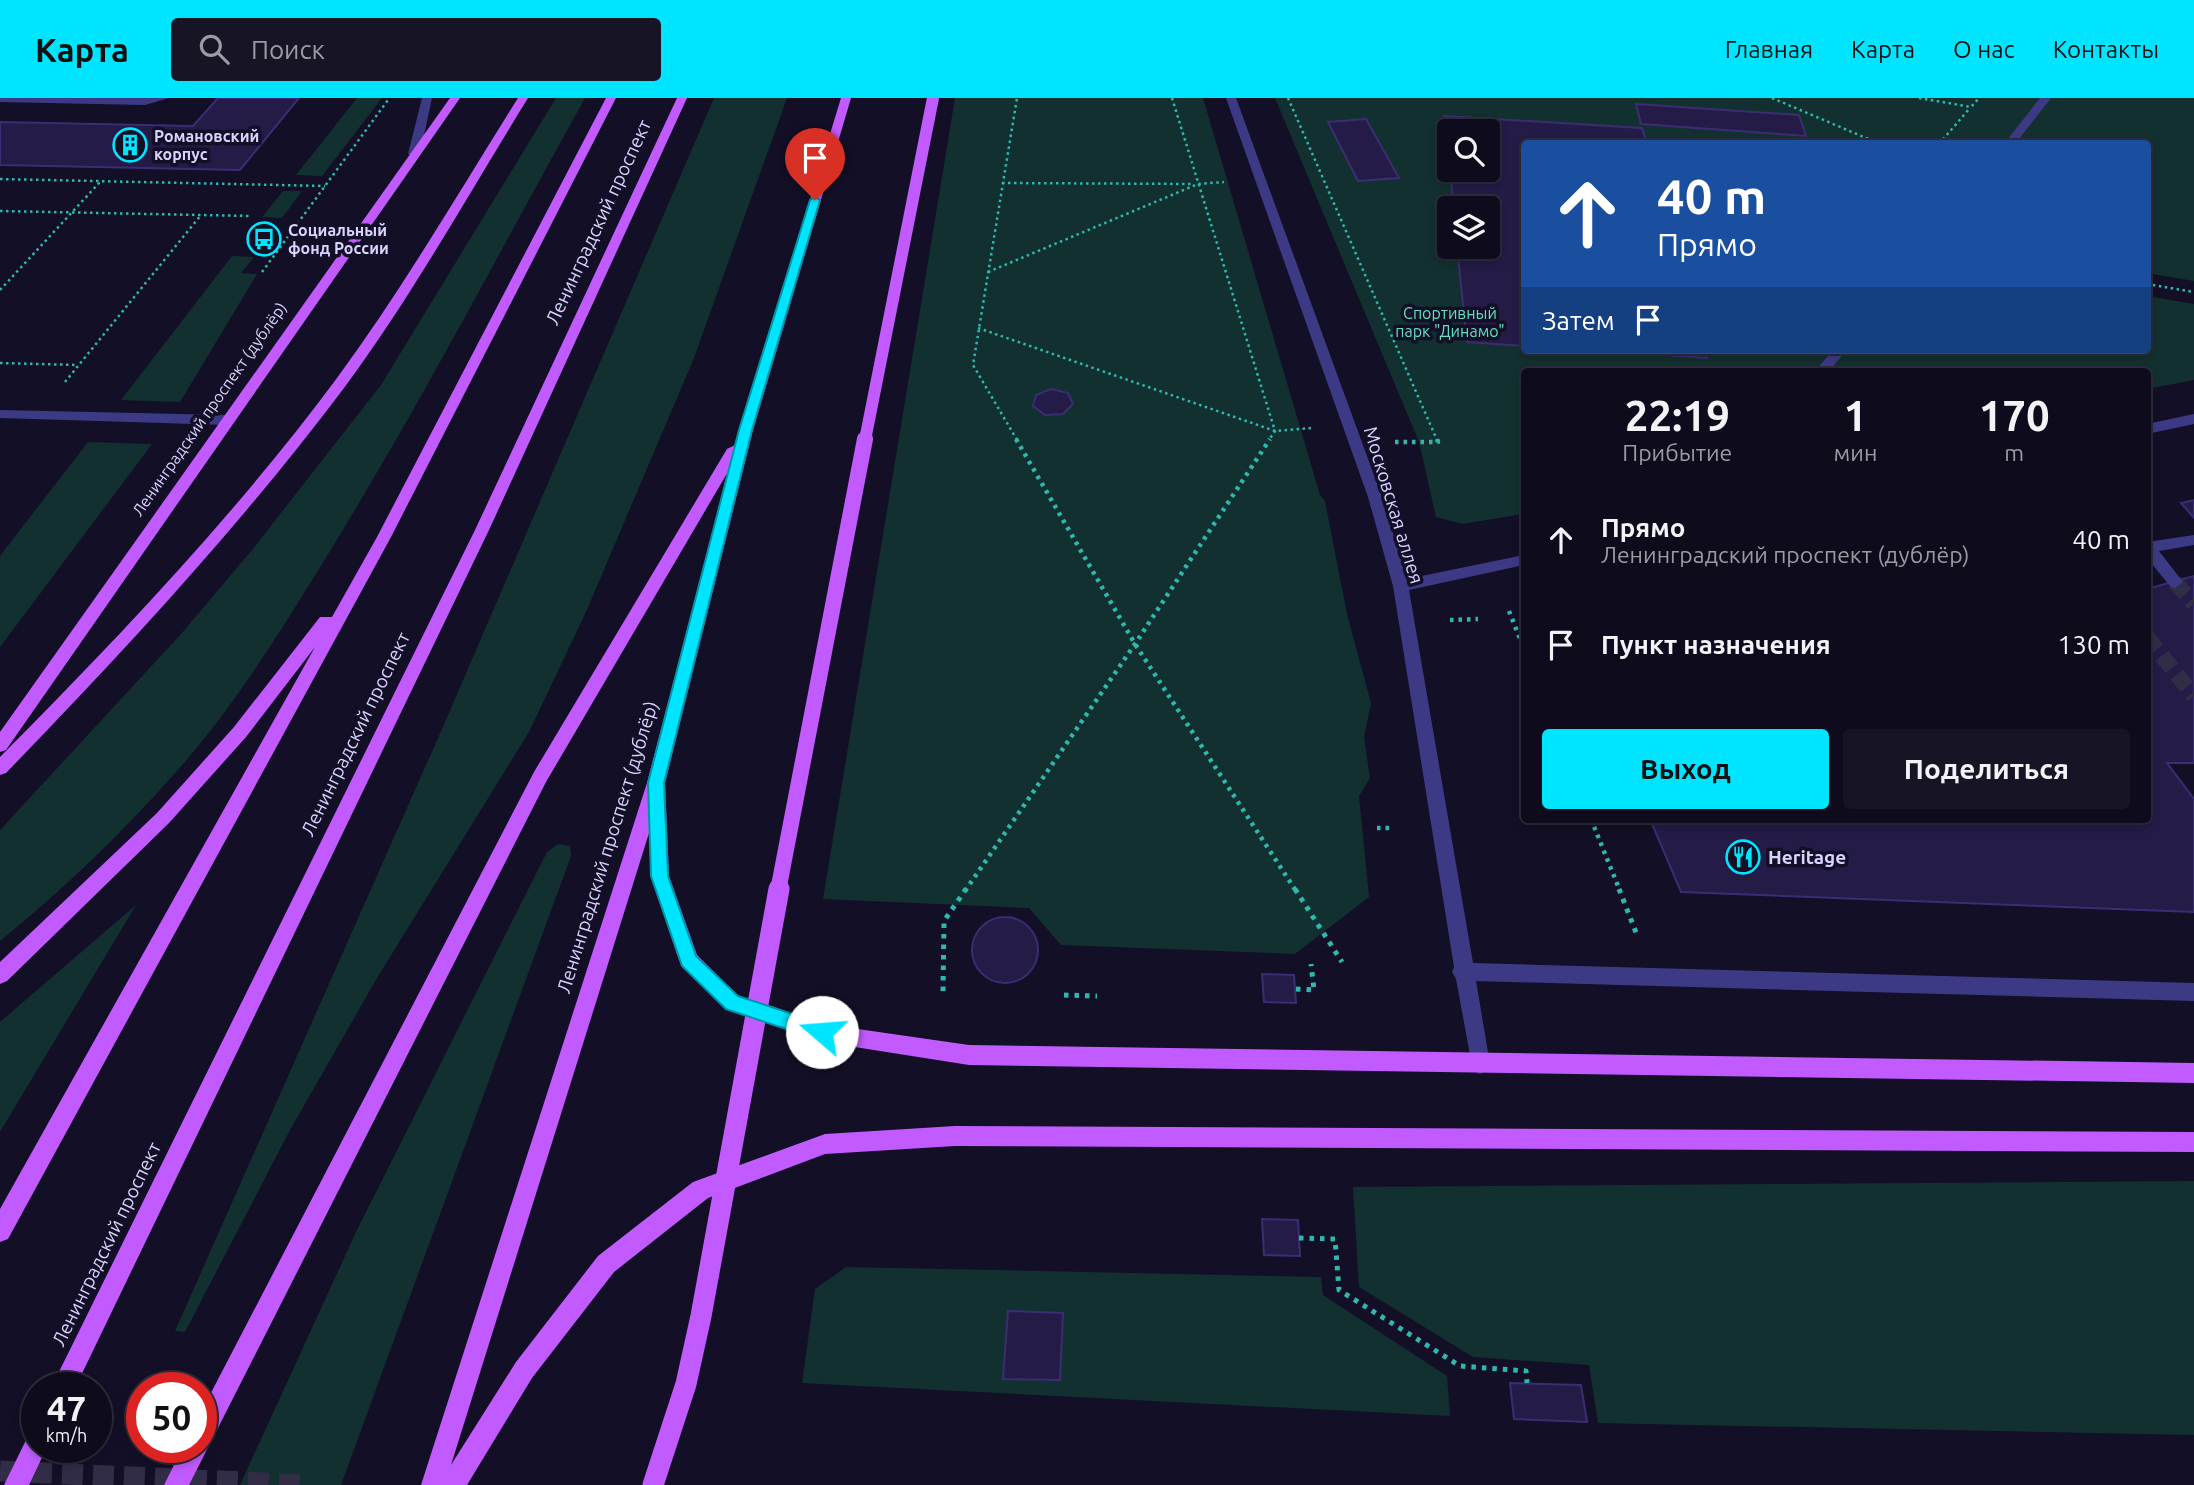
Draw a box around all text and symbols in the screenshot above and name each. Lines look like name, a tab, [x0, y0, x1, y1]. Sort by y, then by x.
search box	[171, 18, 661, 81]
icon: search	[195, 30, 233, 68]
text: Карта	[35, 31, 129, 68]
text: Поиск	[251, 35, 325, 64]
text: Главная	[1725, 36, 1813, 63]
text: Карта	[1851, 36, 1915, 63]
text: О нас	[1953, 36, 2015, 63]
text: Контакты	[2053, 36, 2159, 63]
street label: Ленинградский проспект	[541, 115, 656, 328]
map controls	[1437, 119, 1500, 259]
button: search	[1437, 119, 1500, 182]
building icon: Романовский корпус	[111, 126, 149, 164]
place label: Романовский корпус	[154, 127, 259, 163]
pin	[785, 128, 845, 200]
icon: arrive	[796, 139, 834, 177]
icon: ahead	[1542, 168, 1633, 259]
text: 40 m	[1657, 168, 1766, 223]
button: layers	[1437, 196, 1500, 259]
bus stop icon: Социальный фонд России	[245, 220, 283, 258]
place label: Социальный фонд России	[288, 221, 389, 257]
text: Прямо	[1657, 226, 1757, 262]
street label: Ленинградский проспект (дублёр)	[128, 299, 291, 520]
icon: arrive	[1629, 301, 1667, 339]
park label: Спортивный парк "Динамо"	[1395, 304, 1505, 340]
text: Затем	[1542, 306, 1615, 335]
text: 22:19	[1625, 392, 1730, 439]
text: 1	[1844, 392, 1867, 439]
text: 170	[1979, 392, 2050, 439]
street label: Московская аллея	[1360, 424, 1428, 586]
text: Прибытие	[1622, 440, 1732, 465]
text: мин	[1834, 440, 1877, 465]
text: m	[2004, 440, 2024, 465]
text: Прямо	[1601, 513, 1685, 542]
icon: ahead	[1542, 521, 1580, 559]
text: 40 m	[2072, 525, 2130, 554]
text: Ленинградский проспект (дублёр)	[1601, 542, 1970, 567]
icon: arrive	[1542, 626, 1580, 664]
street label: Ленинградский проспект	[296, 628, 414, 839]
text: Пункт назначения	[1601, 630, 1831, 659]
text: 130 m	[2058, 630, 2130, 659]
street label: Ленинградский проспект (дублёр)	[552, 698, 662, 996]
button: Выход	[1542, 729, 1829, 809]
button: Поделиться	[1843, 729, 2130, 809]
restaurant icon: Heritage	[1724, 838, 1762, 876]
place label: Heritage	[1768, 846, 1846, 868]
position arrow	[785, 995, 859, 1069]
street label: Ленинградский проспект	[47, 1138, 165, 1349]
speed limit sign: 50	[126, 1372, 217, 1463]
text: 47	[47, 1388, 86, 1428]
text: km/h	[46, 1425, 87, 1445]

